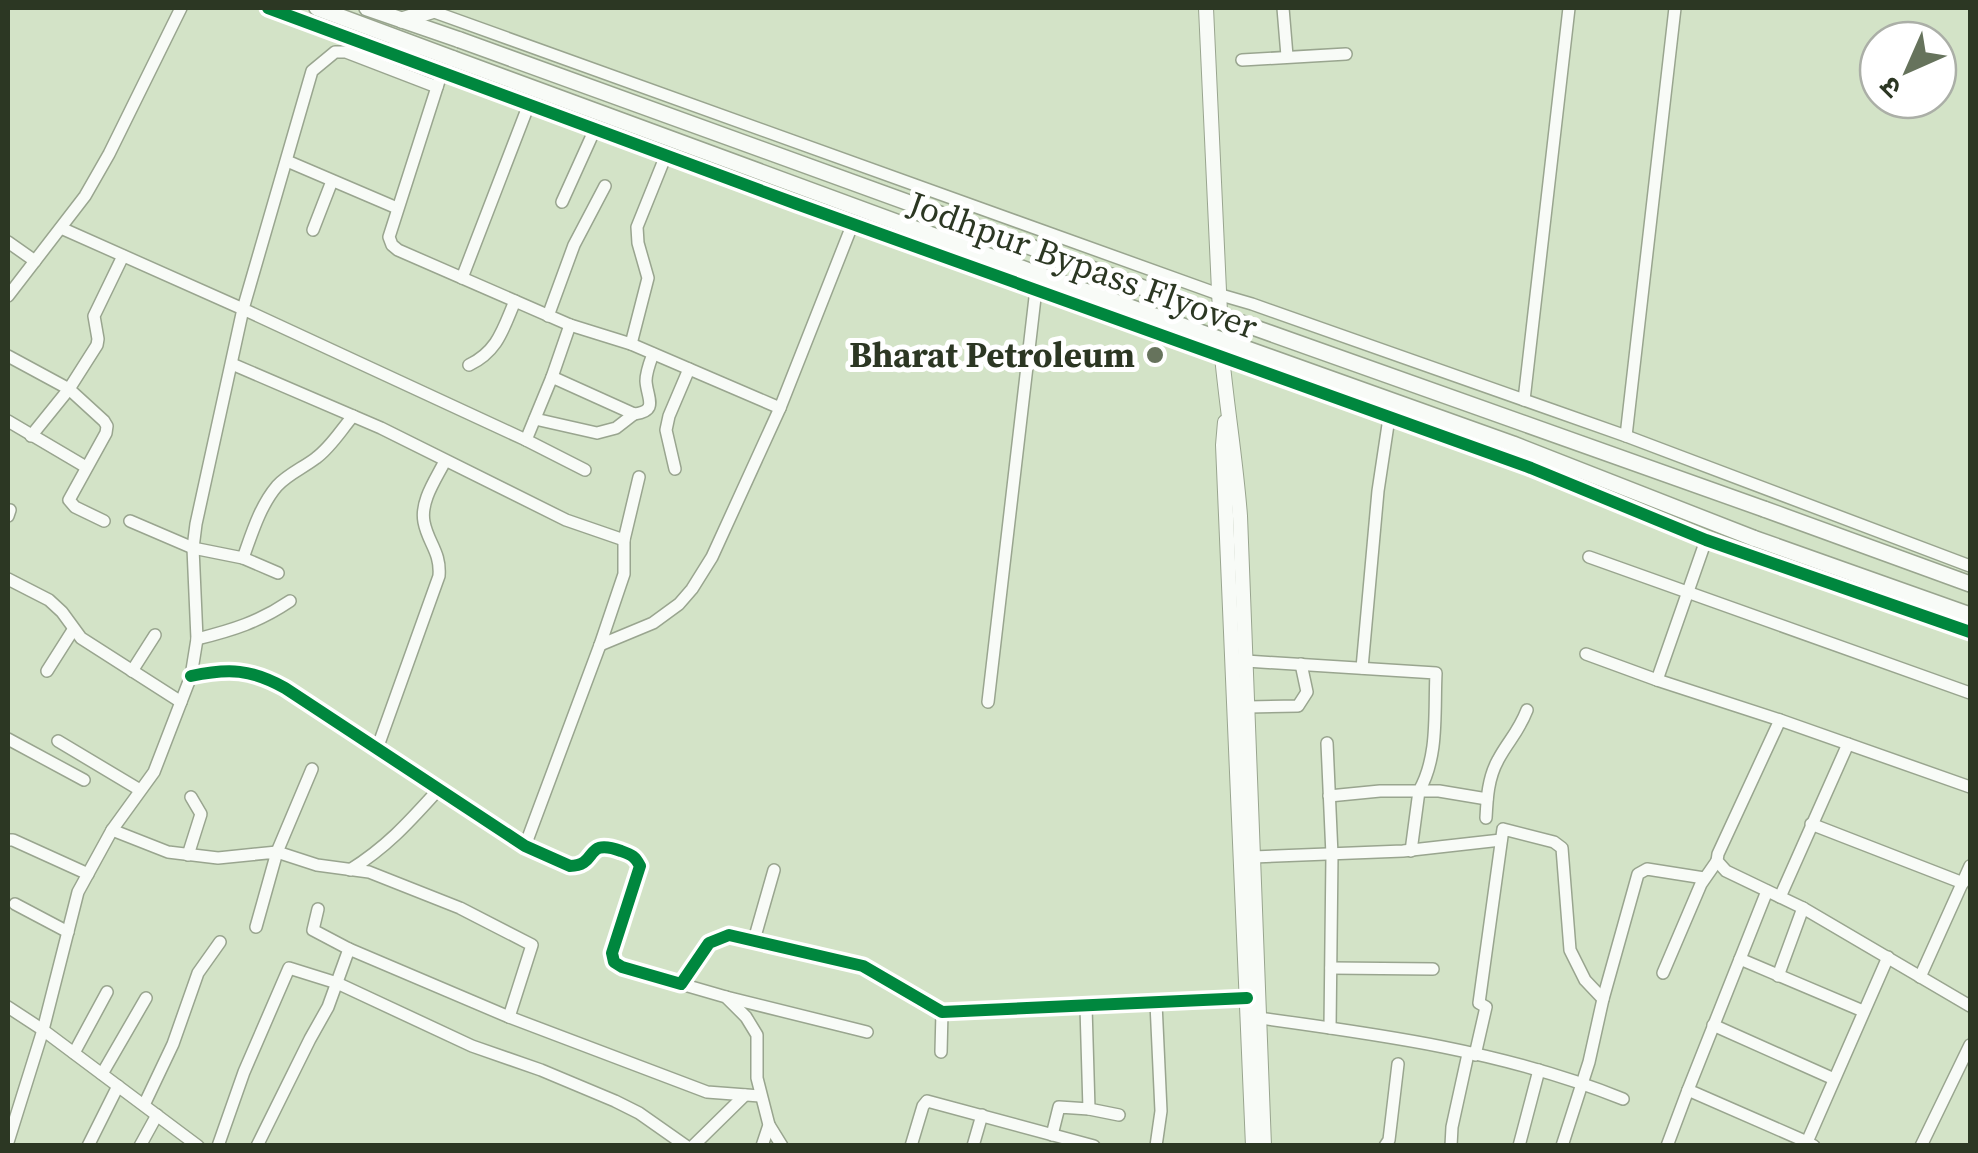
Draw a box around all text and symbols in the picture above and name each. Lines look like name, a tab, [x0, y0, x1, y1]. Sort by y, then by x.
north arrow	[1858, 20, 1958, 120]
text: उ	[1871, 68, 1910, 107]
street label: Jodhpur Bypass Flyover	[901, 179, 1264, 351]
place label: Bharat Petroleum	[849, 331, 1135, 379]
marker: Bharat Petroleum	[1144, 344, 1166, 366]

